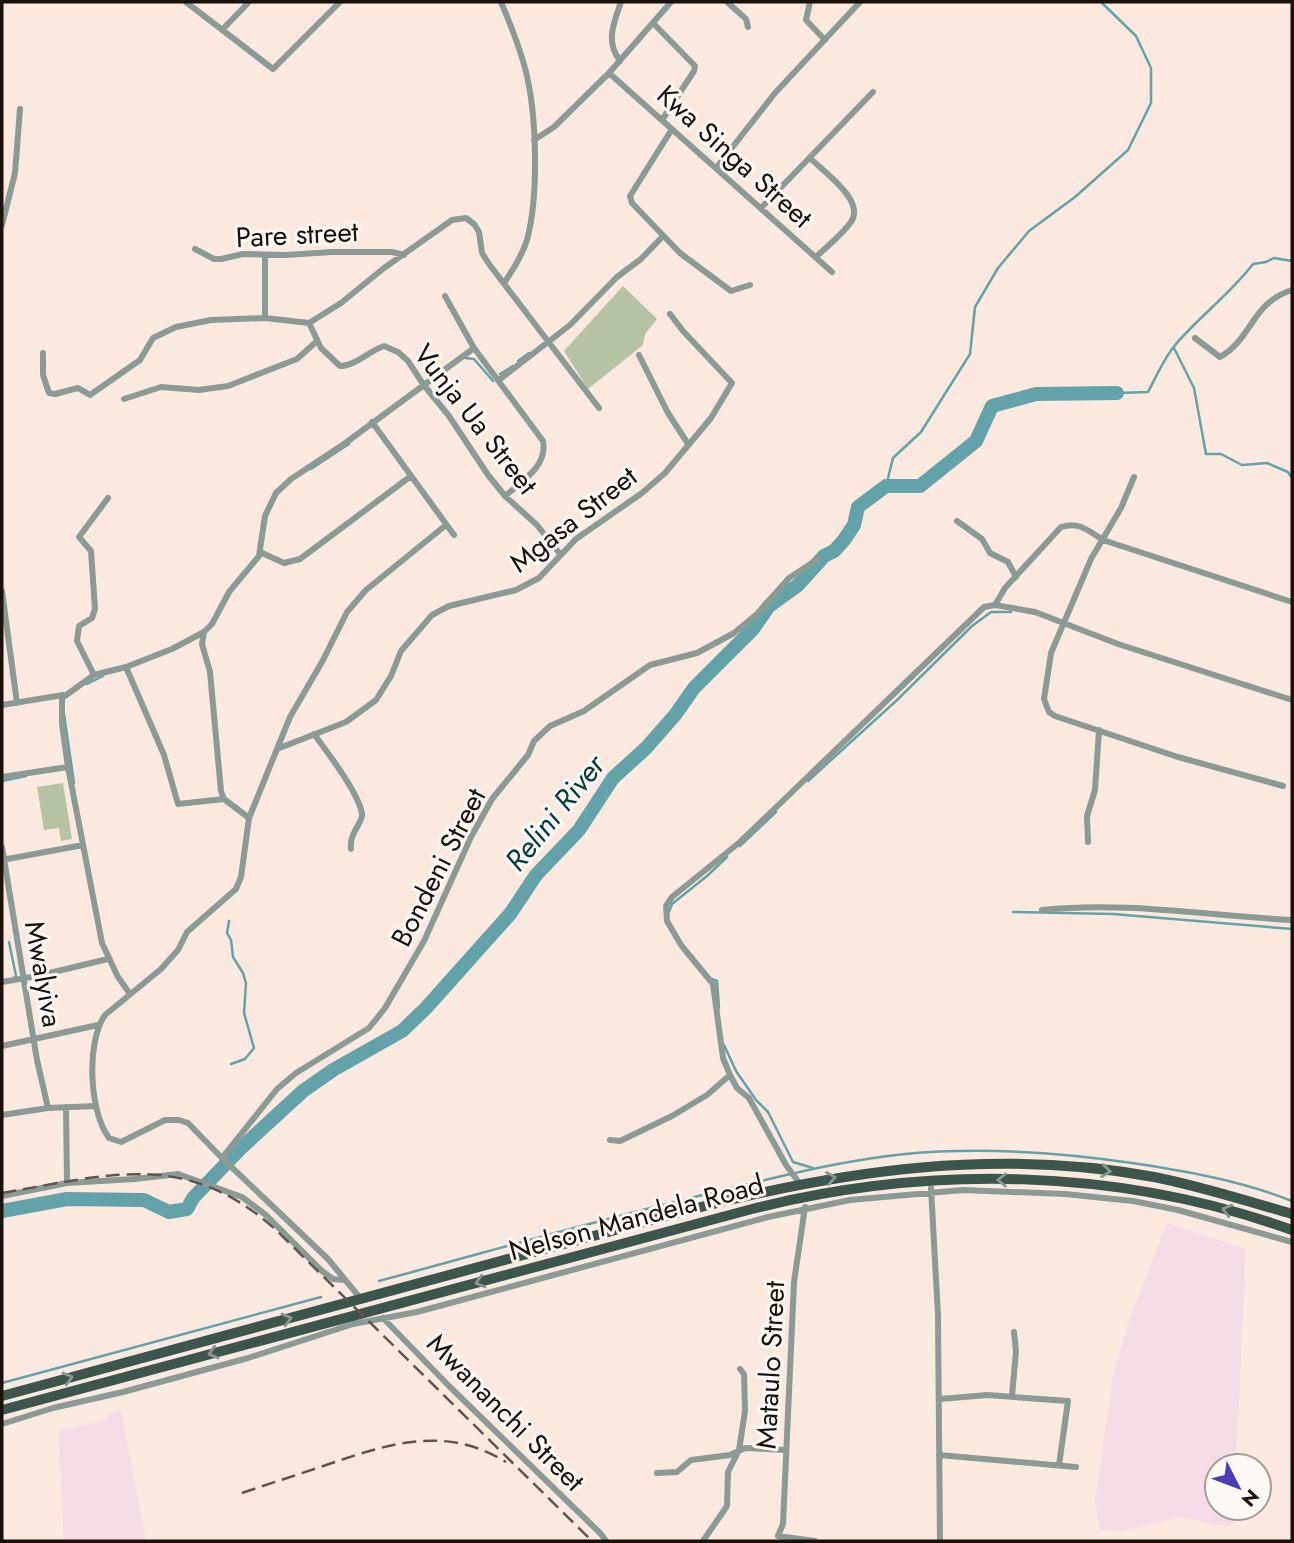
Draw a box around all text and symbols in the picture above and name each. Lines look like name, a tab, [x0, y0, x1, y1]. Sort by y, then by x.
street label: Kwa Singa Street	[648, 75, 822, 238]
street label: Pare street	[235, 211, 360, 258]
street label: Vunja Ua Street	[404, 335, 548, 503]
street label: Mgasa Street	[501, 456, 646, 582]
water label: Relini River	[494, 744, 616, 880]
street label: Bondeni Street	[381, 781, 496, 954]
street label: Mwalyiva	[14, 918, 73, 1030]
street label: Nelson Mandela Road	[504, 1164, 768, 1271]
one-way arrow	[1100, 1164, 1112, 1179]
one-way arrow	[825, 1172, 837, 1187]
one-way arrow	[997, 1172, 1007, 1188]
one-way arrow	[1221, 1203, 1233, 1218]
one-way arrow	[474, 1274, 486, 1288]
street label: Mataulo Street	[746, 1280, 795, 1450]
one-way arrow	[281, 1312, 293, 1327]
street label: Mwananchi Street	[417, 1324, 594, 1501]
one-way arrow	[207, 1345, 219, 1359]
one-way arrow	[61, 1372, 73, 1386]
north arrow	[1203, 1452, 1273, 1522]
text: N	[1235, 1483, 1265, 1513]

